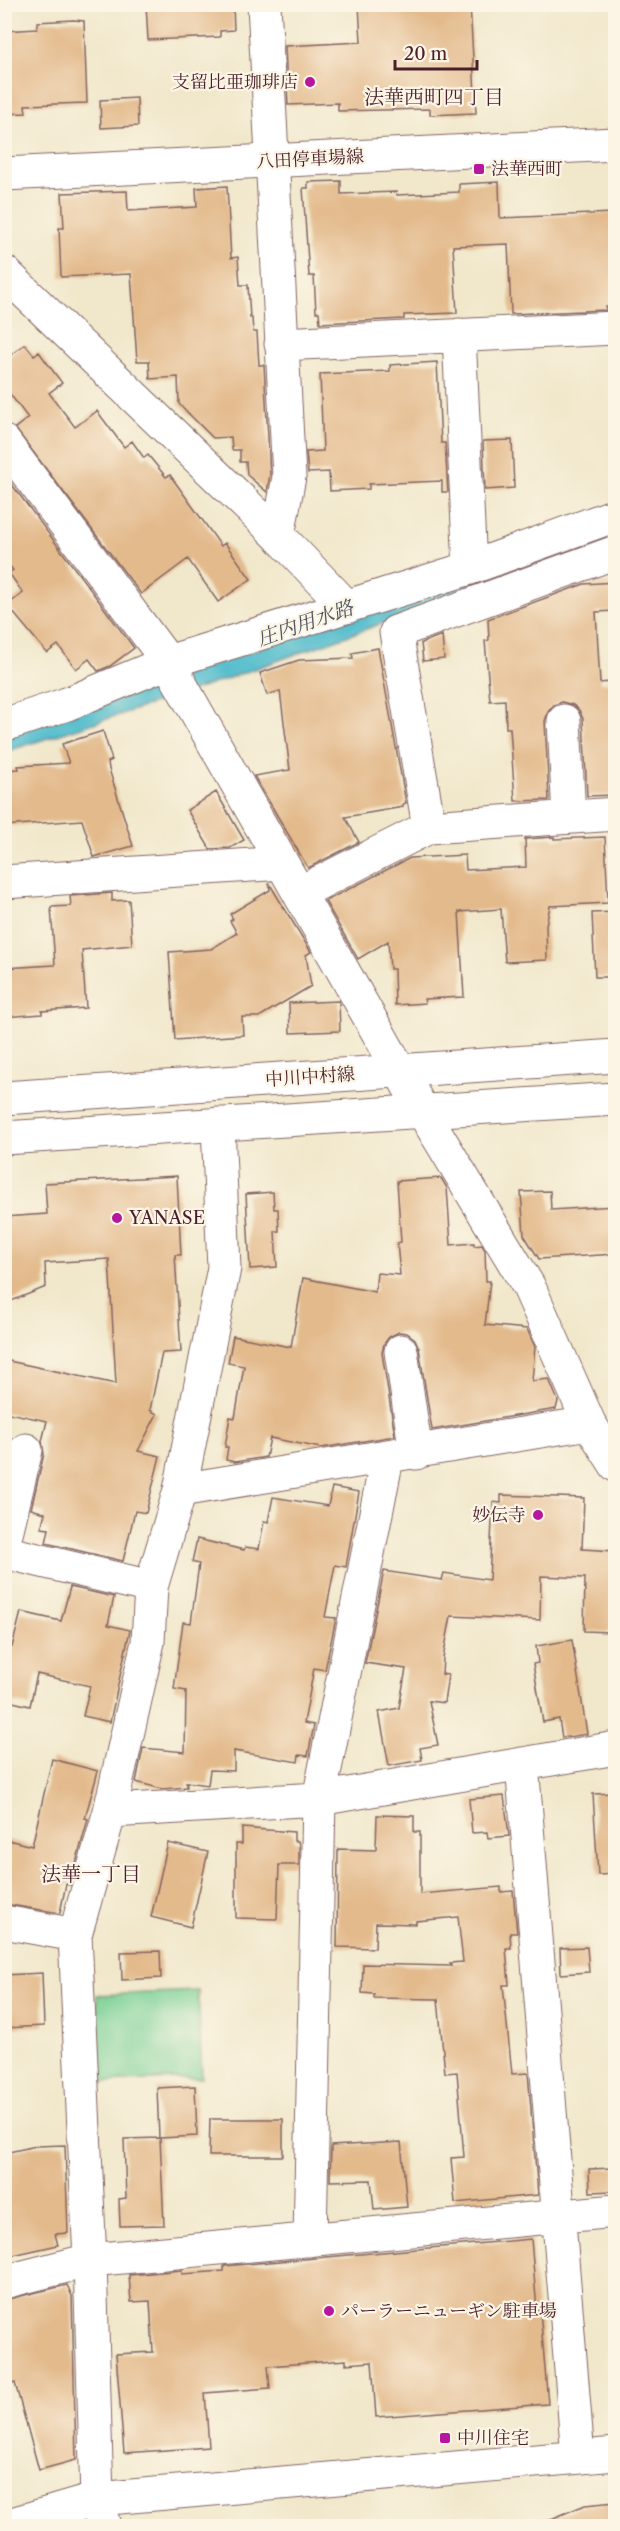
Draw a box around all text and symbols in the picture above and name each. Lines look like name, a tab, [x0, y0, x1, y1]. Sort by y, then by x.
scale bar	[395, 33, 478, 71]
text: 20 m	[404, 43, 448, 65]
place label: 支留比亜珈琲店	[172, 71, 298, 93]
marker: 支留比亜珈琲店	[303, 75, 317, 89]
district label: 法華西町四丁目	[364, 85, 504, 109]
street label: 八田停車場線	[255, 145, 365, 173]
place label: 法華西町	[491, 158, 563, 180]
marker: 法華西町	[472, 162, 486, 176]
water label: 庄内用水路	[254, 595, 358, 651]
street label: 中川中村線	[264, 1063, 356, 1091]
place label: YANASE	[128, 1207, 205, 1229]
marker: YANASE	[110, 1211, 124, 1225]
place label: 妙伝寺	[472, 1504, 526, 1526]
marker: 妙伝寺	[531, 1508, 545, 1522]
district label: 法華一丁目	[41, 1862, 141, 1886]
place label: パーラーニューギン駐車場	[341, 2300, 557, 2322]
marker: パーラーニューギン駐車場	[322, 2304, 336, 2318]
place label: 中川住宅	[457, 2427, 529, 2449]
marker: 中川住宅	[438, 2431, 452, 2445]

